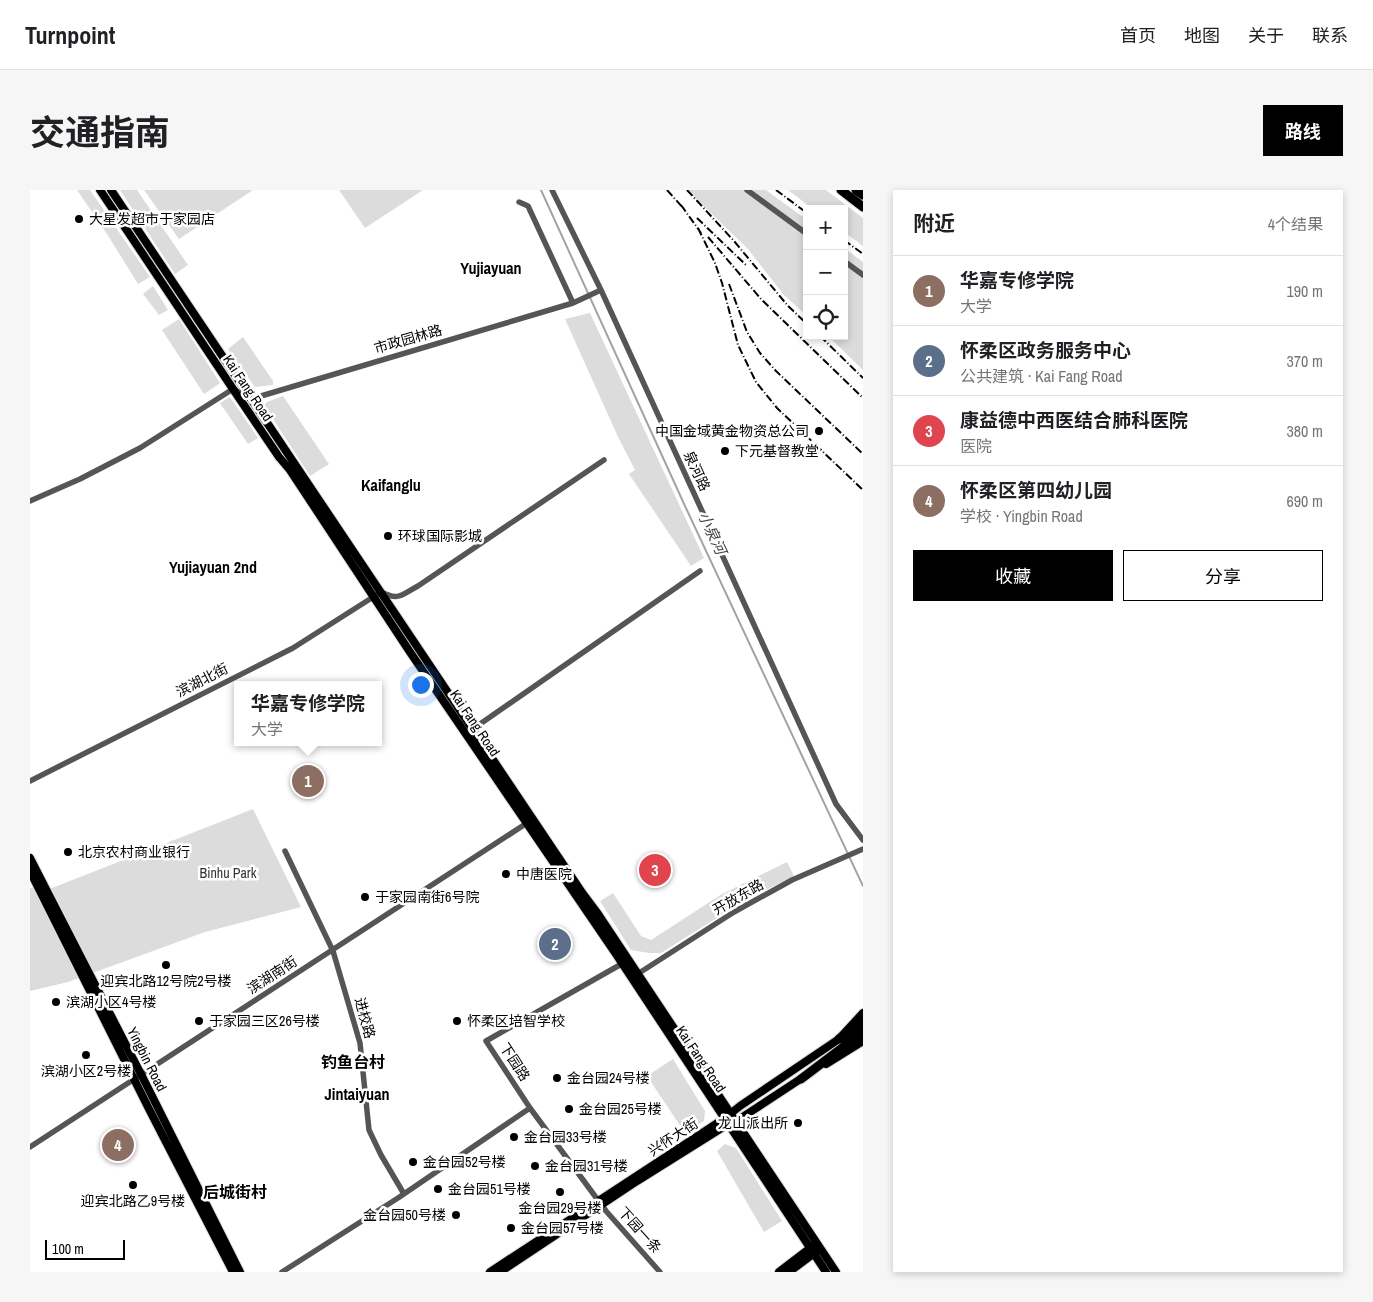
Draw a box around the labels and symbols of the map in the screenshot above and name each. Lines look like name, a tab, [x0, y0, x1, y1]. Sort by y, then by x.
place label: 大星发超市于家园店	[89, 210, 215, 228]
marker: 大星发超市于家园店	[73, 213, 85, 225]
district label: Yujiayuan	[460, 257, 522, 279]
street label: 市政园林路	[372, 321, 444, 357]
street label: Kai Fang Road	[219, 351, 277, 425]
place label: 中国金域黄金物资总公司	[655, 422, 809, 440]
marker: 中国金域黄金物资总公司	[813, 425, 825, 437]
place label: 下元基督教堂	[735, 442, 819, 460]
marker: 下元基督教堂	[719, 445, 731, 457]
street label: 泉河路	[680, 448, 714, 494]
district label: Kaifanglu	[361, 474, 421, 496]
water label: 小泉河	[693, 508, 733, 560]
place label: 环球国际影城	[398, 527, 482, 545]
marker: 环球国际影城	[382, 530, 394, 542]
district label: Yujiayuan 2nd	[169, 556, 257, 578]
street label: 滨湖北街	[173, 659, 231, 701]
your location	[408, 672, 434, 698]
street label: Kai Fang Road	[446, 686, 504, 760]
pin: 1	[292, 762, 324, 800]
place label: 北京农村商业银行	[78, 843, 190, 861]
marker: 北京农村商业银行	[62, 846, 74, 858]
pin: 3	[639, 851, 671, 889]
park label: Binhu Park	[200, 864, 257, 882]
place label: 中唐医院	[516, 865, 572, 883]
marker: 中唐医院	[500, 868, 512, 880]
street label: 开放东路	[709, 875, 767, 919]
place label: 于家园南街6号院	[375, 888, 479, 906]
marker: 于家园南街6号院	[359, 891, 371, 903]
pin: 2	[539, 925, 571, 963]
street label: 滨湖南街	[244, 952, 300, 998]
marker: 迎宾北路12号院2号楼	[160, 959, 172, 971]
place label: 迎宾北路12号院2号楼	[100, 972, 232, 990]
place label: 滨湖小区4号楼	[66, 993, 156, 1011]
street label: 进校路	[351, 995, 379, 1041]
marker: 滨湖小区4号楼	[50, 996, 62, 1008]
place label: 于家园三区26号楼	[209, 1012, 320, 1030]
place label: 怀柔区培智学校	[467, 1012, 565, 1030]
marker: 于家园三区26号楼	[193, 1015, 205, 1027]
marker: 怀柔区培智学校	[451, 1015, 463, 1027]
street label: Kai Fang Road	[672, 1022, 730, 1096]
street label: Yingbin Road	[123, 1024, 171, 1094]
street label: 下园路	[496, 1039, 534, 1085]
marker: 滨湖小区2号楼	[80, 1049, 92, 1061]
district label: 钓鱼台村	[321, 1051, 385, 1073]
place label: 滨湖小区2号楼	[41, 1062, 131, 1080]
place label: 金台园24号楼	[567, 1069, 650, 1087]
marker: 金台园24号楼	[551, 1072, 563, 1084]
district label: Jintaiyuan	[325, 1083, 389, 1105]
place label: 金台园25号楼	[579, 1100, 662, 1118]
marker: 金台园25号楼	[563, 1103, 575, 1115]
street label: 兴怀大街	[645, 1114, 701, 1160]
place label: 龙山派出所	[718, 1114, 788, 1132]
marker: 龙山派出所	[792, 1117, 804, 1129]
pin: 4	[102, 1126, 134, 1164]
place label: 金台园33号楼	[524, 1128, 607, 1146]
marker: 金台园33号楼	[508, 1131, 520, 1143]
place label: 金台园52号楼	[423, 1153, 506, 1171]
marker: 金台园52号楼	[407, 1156, 419, 1168]
place label: 金台园31号楼	[545, 1157, 628, 1175]
marker: 金台园31号楼	[529, 1160, 541, 1172]
marker: 迎宾北路乙9号楼	[127, 1179, 139, 1191]
place label: 金台园51号楼	[448, 1180, 531, 1198]
district label: 后城街村	[203, 1181, 267, 1203]
marker: 金台园51号楼	[432, 1183, 444, 1195]
marker: 金台园29号楼	[554, 1186, 566, 1198]
place label: 迎宾北路乙9号楼	[81, 1192, 185, 1210]
place label: 金台园29号楼	[519, 1199, 601, 1217]
street label: 下园一条	[615, 1203, 665, 1257]
place label: 金台园50号楼	[363, 1206, 446, 1224]
marker: 金台园50号楼	[450, 1209, 462, 1221]
place label: 金台园57号楼	[521, 1219, 604, 1237]
marker: 金台园57号楼	[505, 1222, 517, 1234]
scale bar	[45, 1237, 125, 1260]

